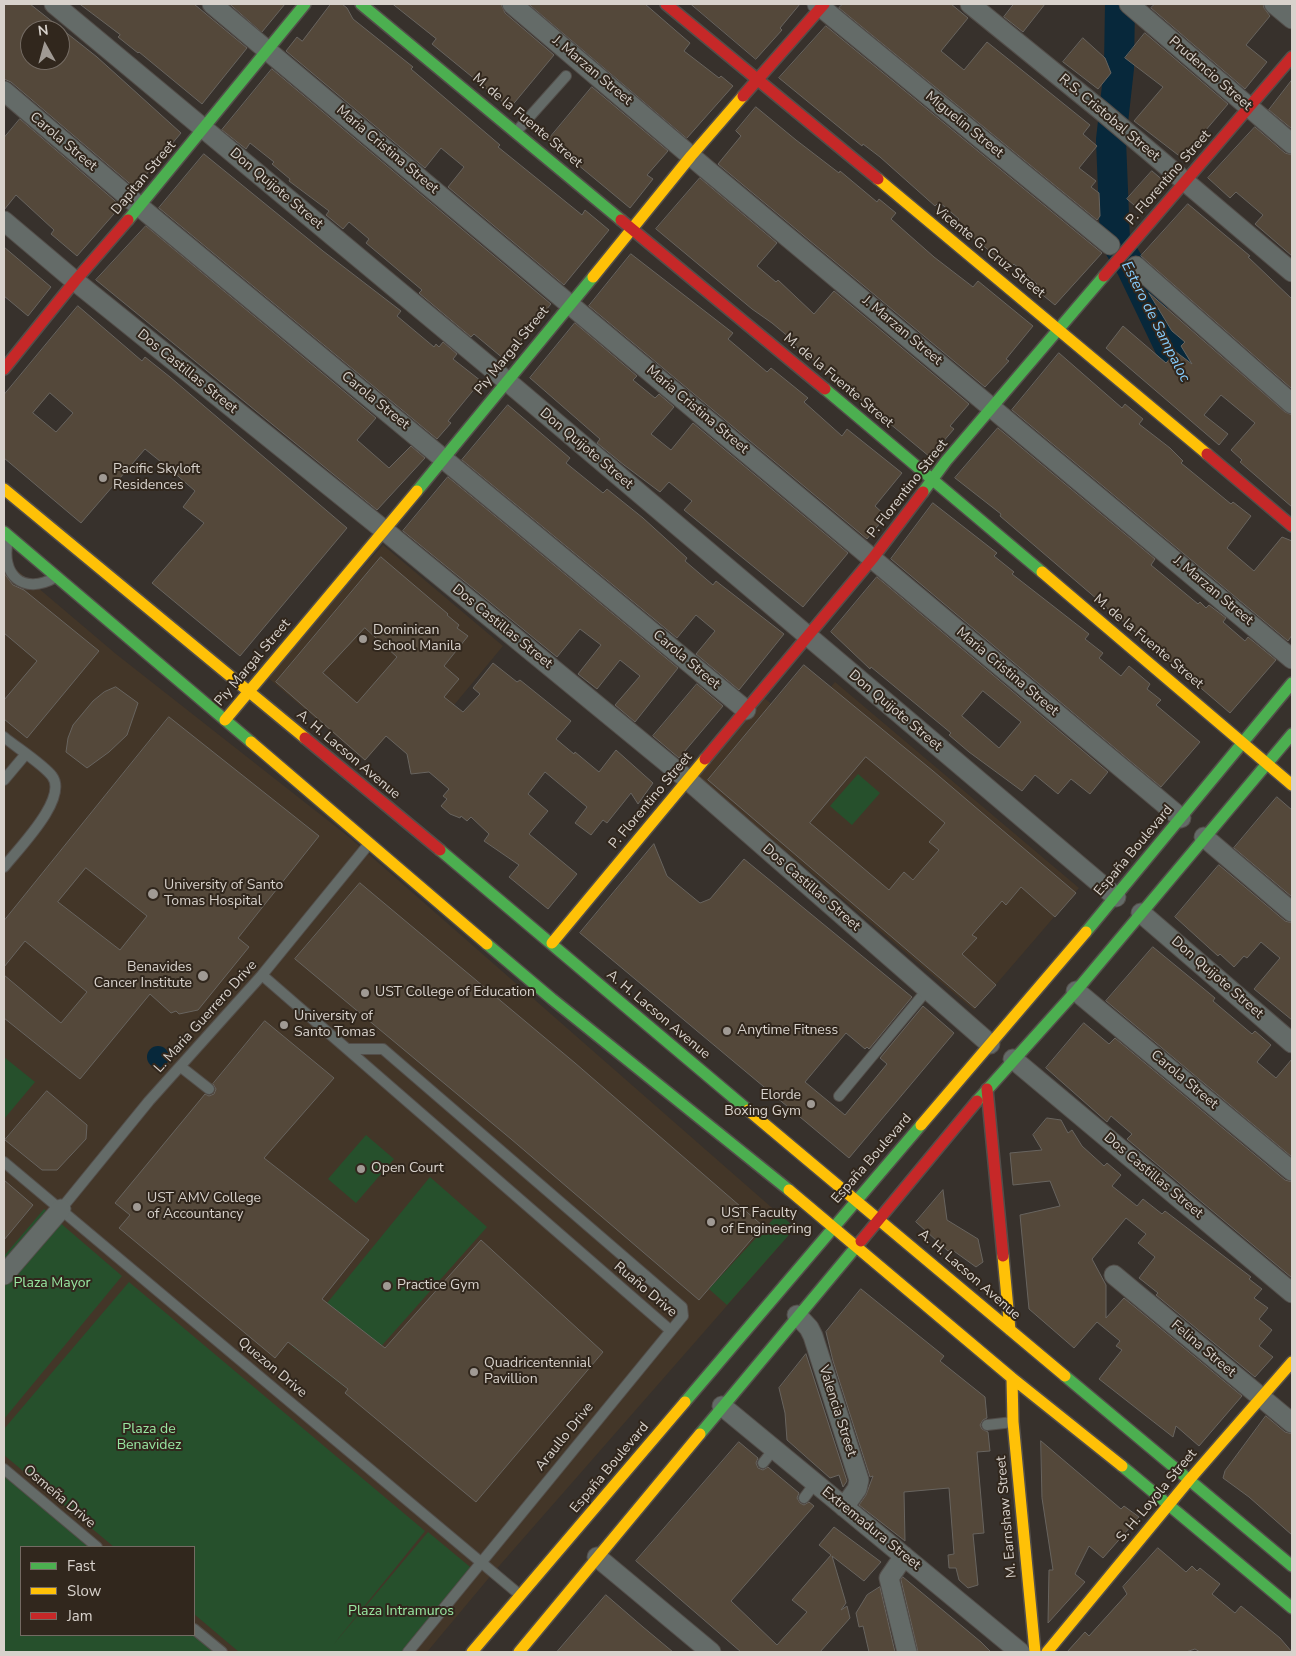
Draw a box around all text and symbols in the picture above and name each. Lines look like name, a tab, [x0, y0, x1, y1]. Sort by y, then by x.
north arrow	[20, 20, 70, 70]
text: N	[37, 21, 50, 41]
street label: J. Marzan Street	[549, 33, 635, 109]
street label: Prudencio Street	[1165, 33, 1255, 115]
street label: M. de la Fuente Street	[469, 70, 585, 172]
street label: R.S. Cristobal Street	[1055, 71, 1163, 165]
street label: Miguelin Street	[921, 88, 1007, 162]
street label: Maria Cristina Street	[332, 102, 442, 198]
street label: Carola Street	[26, 109, 100, 175]
street label: P. Florentino Street	[1123, 127, 1215, 229]
street label: Dapitan Street	[108, 138, 180, 218]
street label: Don Quijote Street	[226, 145, 326, 233]
street label: Vicente G. Cruz Street	[930, 202, 1048, 302]
water label: Estero de Sampaloc	[1117, 259, 1193, 385]
street label: J. Marzan Street	[859, 293, 945, 369]
street label: Piy Margal Street	[471, 303, 553, 399]
street label: Dos Castillas Street	[133, 326, 241, 418]
street label: M. de la Fuente Street	[780, 330, 896, 432]
street label: Maria Cristina Street	[642, 362, 752, 458]
street label: Carola Street	[338, 368, 412, 434]
street label: Don Quijote Street	[536, 405, 636, 493]
street label: P. Florentino Street	[864, 436, 952, 542]
place label: Pacific Skyloft Residences	[113, 462, 200, 494]
marker: Pacific Skyloft Residences	[97, 472, 109, 484]
street label: J. Marzan Street	[1170, 553, 1256, 629]
street label: Dos Castillas Street	[448, 581, 556, 673]
street label: M. de la Fuente Street	[1090, 591, 1206, 693]
street label: Piy Margal Street	[212, 616, 294, 710]
place label: Dominican School Manila	[373, 623, 462, 656]
street label: Maria Cristina Street	[952, 624, 1062, 720]
street label: Carola Street	[649, 627, 723, 693]
marker: Dominican School Manila	[357, 633, 369, 645]
street label: Don Quijote Street	[845, 667, 945, 755]
street label: A. H. Lacson Avenue	[293, 707, 403, 803]
street label: P. Florentino Street	[606, 749, 696, 853]
street label: España Boulevard	[1091, 802, 1177, 900]
street label: Dos Castillas Street	[759, 841, 863, 935]
place label: University of Santo Tomas Hospital	[164, 878, 283, 910]
marker: University of Santo Tomas Hospital	[146, 887, 160, 901]
street label: Don Quijote Street	[1167, 933, 1267, 1023]
street label: L. Maria Guerrero Drive	[151, 957, 261, 1077]
place label: Benavides Cancer Institute	[94, 960, 192, 992]
street label: A. H. Lacson Avenue	[603, 967, 713, 1063]
marker: Benavides Cancer Institute	[196, 969, 210, 983]
place label: UST College of Education	[375, 985, 535, 1001]
marker: UST College of Education	[359, 987, 371, 999]
place label: University of Santo Tomas	[294, 1009, 375, 1042]
marker: University of Santo Tomas	[278, 1019, 290, 1031]
place label: Anytime Fitness	[737, 1023, 838, 1039]
marker: Anytime Fitness	[721, 1025, 733, 1037]
street label: Carola Street	[1147, 1047, 1221, 1113]
place label: Elorde Boxing Gym	[724, 1088, 801, 1120]
marker: Elorde Boxing Gym	[805, 1098, 817, 1110]
street label: España Boulevard	[828, 1111, 916, 1207]
street label: Dos Castillas Street	[1100, 1130, 1206, 1222]
place label: Open Court	[371, 1161, 444, 1177]
marker: Open Court	[355, 1163, 367, 1175]
place label: UST AMV College of Accountancy	[147, 1191, 261, 1224]
marker: UST AMV College of Accountancy	[131, 1201, 143, 1213]
place label: UST Faculty of Engineering	[721, 1206, 812, 1238]
marker: UST Faculty of Engineering	[705, 1216, 717, 1228]
street label: A. H. Lacson Avenue	[914, 1226, 1024, 1324]
street label: Ruaño Drive	[610, 1259, 680, 1321]
park label: Plaza Mayor	[13, 1276, 91, 1292]
place label: Practice Gym	[397, 1278, 479, 1294]
marker: Practice Gym	[381, 1280, 393, 1292]
street label: Felina Street	[1167, 1317, 1239, 1381]
street label: Quezon Drive	[234, 1334, 310, 1402]
place label: Quadricentennial Pavillion	[484, 1356, 591, 1388]
street label: Valencia Street	[814, 1363, 860, 1459]
marker: Quadricentennial Pavillion	[468, 1366, 480, 1378]
street label: Araullo Drive	[532, 1399, 598, 1475]
street label: España Boulevard	[567, 1419, 653, 1517]
park label: Plaza de Benavidez	[117, 1422, 181, 1454]
street label: S. H. Loyola Street	[1113, 1446, 1201, 1546]
street label: M. Earnshaw Street	[993, 1455, 1021, 1579]
street label: Osmeña Drive	[19, 1462, 99, 1532]
street label: Extremadura Street	[818, 1484, 924, 1574]
legend	[20, 1546, 195, 1636]
text: Fast	[67, 1556, 95, 1576]
text: Slow	[67, 1581, 101, 1601]
park label: Plaza Intramuros	[348, 1604, 454, 1620]
text: Jam	[67, 1606, 93, 1626]

